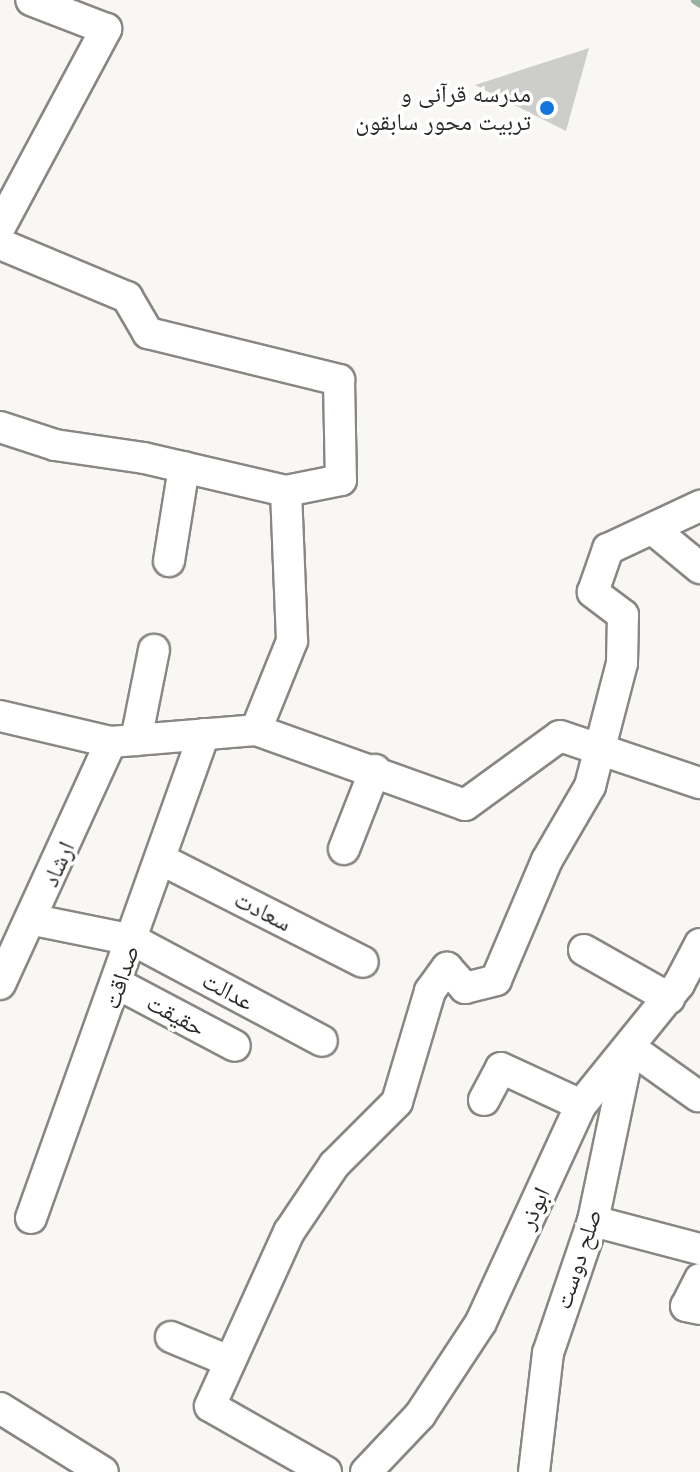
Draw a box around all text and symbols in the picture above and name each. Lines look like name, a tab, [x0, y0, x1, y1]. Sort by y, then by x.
place label: مدرسه قرآنی و تربیت محور سابقون	[355, 80, 531, 136]
marker: مدرسه قرآنی و تربیت محور سابقون	[538, 99, 556, 117]
street label: ارشاد	[35, 837, 81, 891]
street label: سعادت	[230, 884, 296, 938]
street label: صداقت	[97, 941, 145, 1013]
street label: عدالت	[197, 966, 259, 1016]
street label: حقیقت	[142, 988, 210, 1042]
street label: ابوذر	[512, 1183, 556, 1233]
street label: صلح دوست	[548, 1205, 608, 1313]

